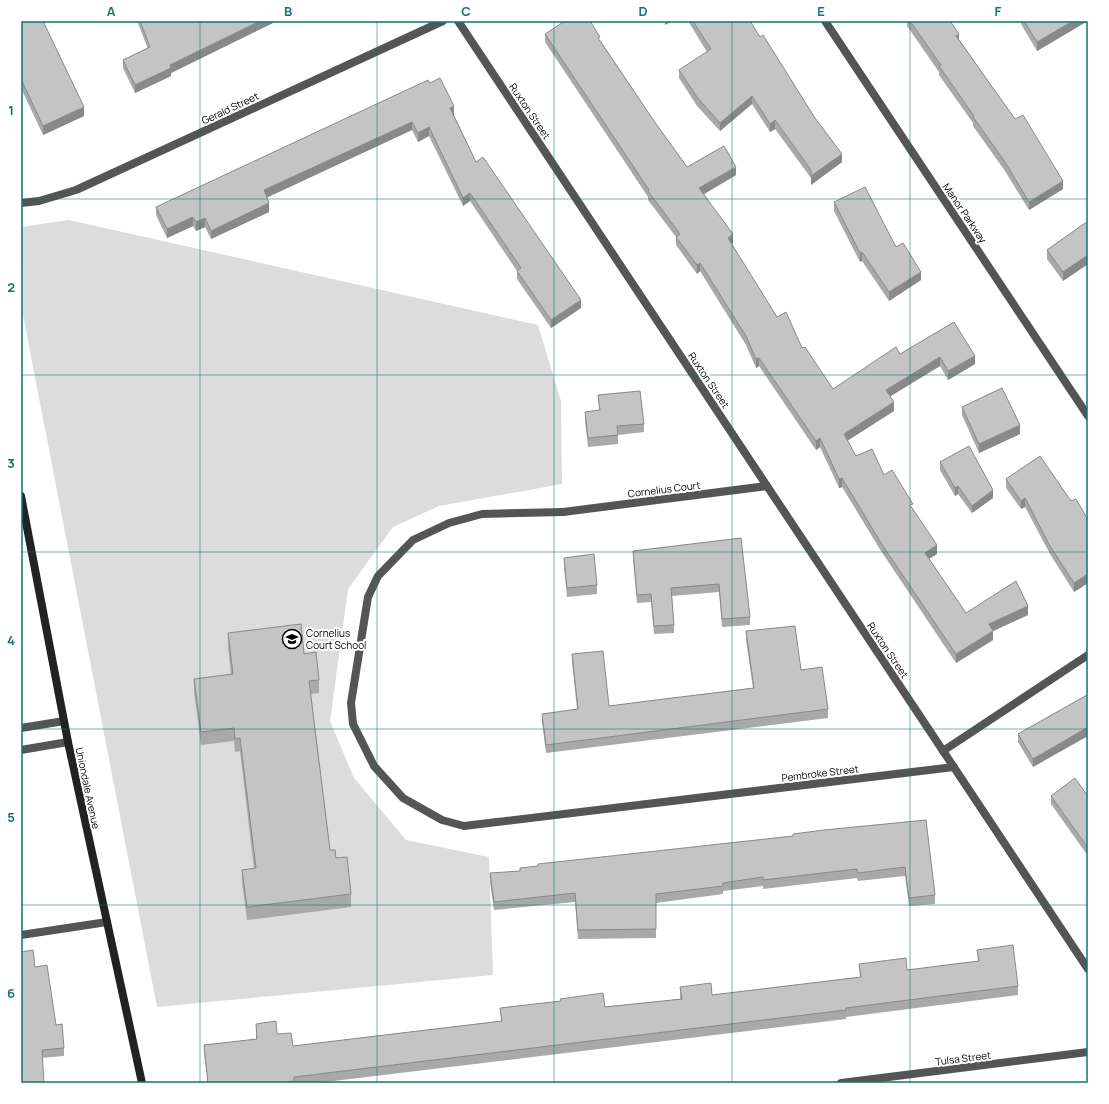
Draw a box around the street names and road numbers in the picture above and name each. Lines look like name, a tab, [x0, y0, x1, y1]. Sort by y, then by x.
street label: Ruxton Street	[506, 80, 554, 142]
street label: Gerald Street	[199, 89, 261, 127]
street label: Manor Parkway	[940, 180, 991, 246]
street label: Ruxton Street	[685, 349, 733, 411]
street label: Cornelius Court	[627, 478, 701, 500]
street label: Ruxton Street	[864, 619, 912, 681]
street label: Uniondale Avenue	[73, 746, 104, 830]
street label: Pembroke Street	[781, 761, 859, 785]
street label: Tulsa Street	[934, 1048, 992, 1068]

